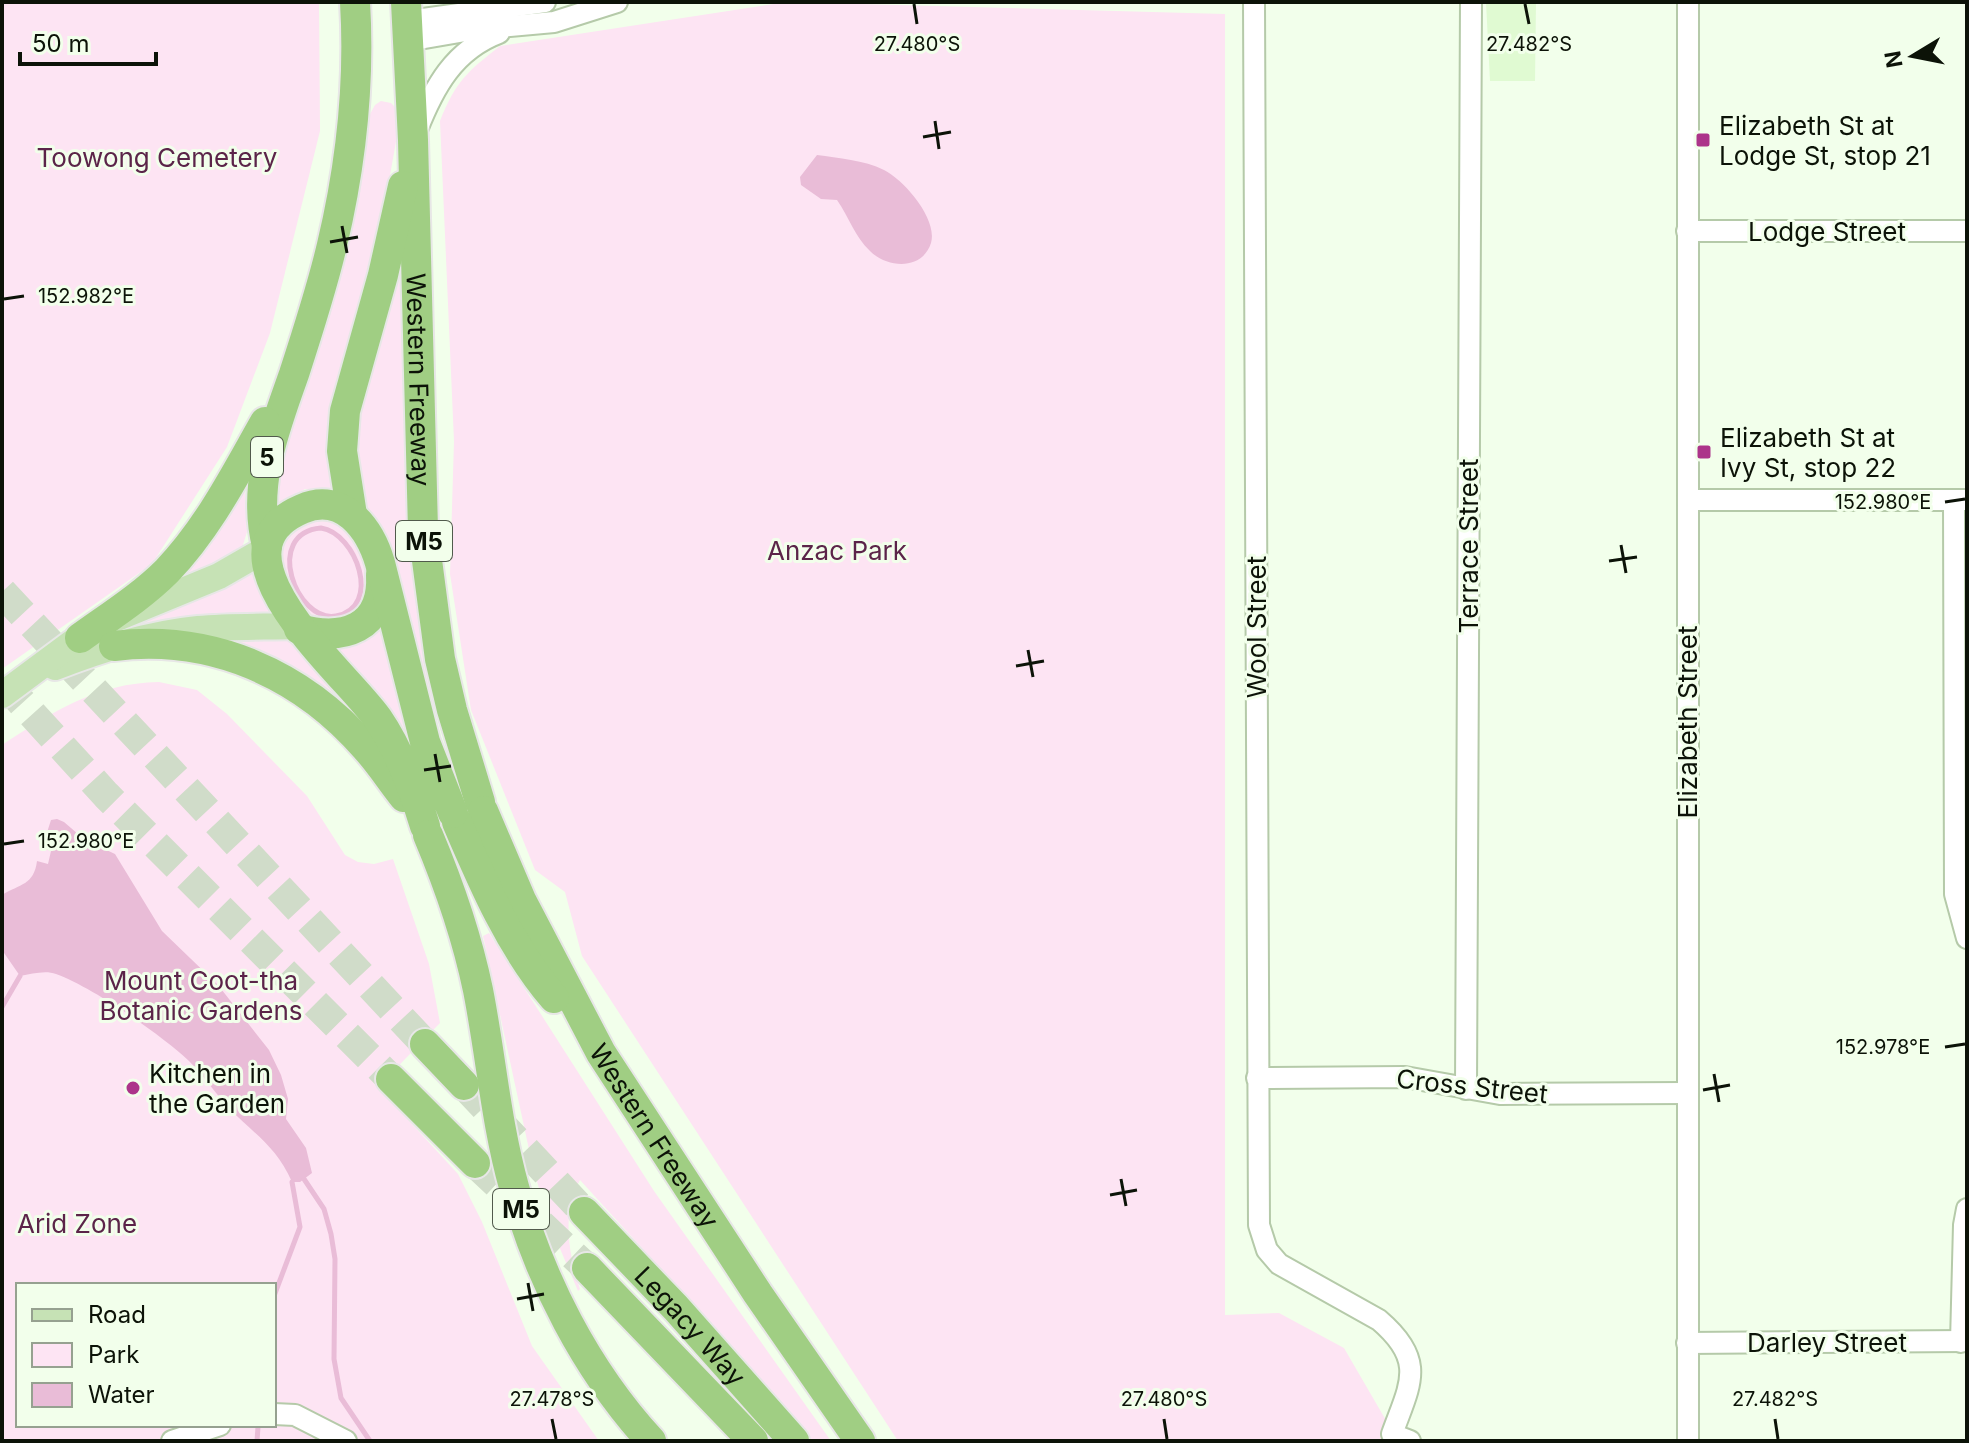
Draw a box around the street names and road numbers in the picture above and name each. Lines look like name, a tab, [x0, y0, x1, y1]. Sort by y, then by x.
street label: Lodge Street	[1748, 216, 1906, 247]
street label: Western Freeway	[401, 273, 437, 487]
road number: 5	[251, 437, 283, 477]
street label: Terrace Street	[1453, 458, 1484, 634]
road number: M5	[396, 521, 452, 561]
street label: Wool Street	[1241, 556, 1272, 698]
street label: Elizabeth Street	[1672, 626, 1703, 818]
street label: Western Freeway	[584, 1038, 726, 1233]
street label: Cross Street	[1395, 1063, 1549, 1109]
road number: M5	[493, 1189, 549, 1229]
street label: Legacy Way	[629, 1260, 753, 1392]
street label: Darley Street	[1747, 1327, 1907, 1358]

